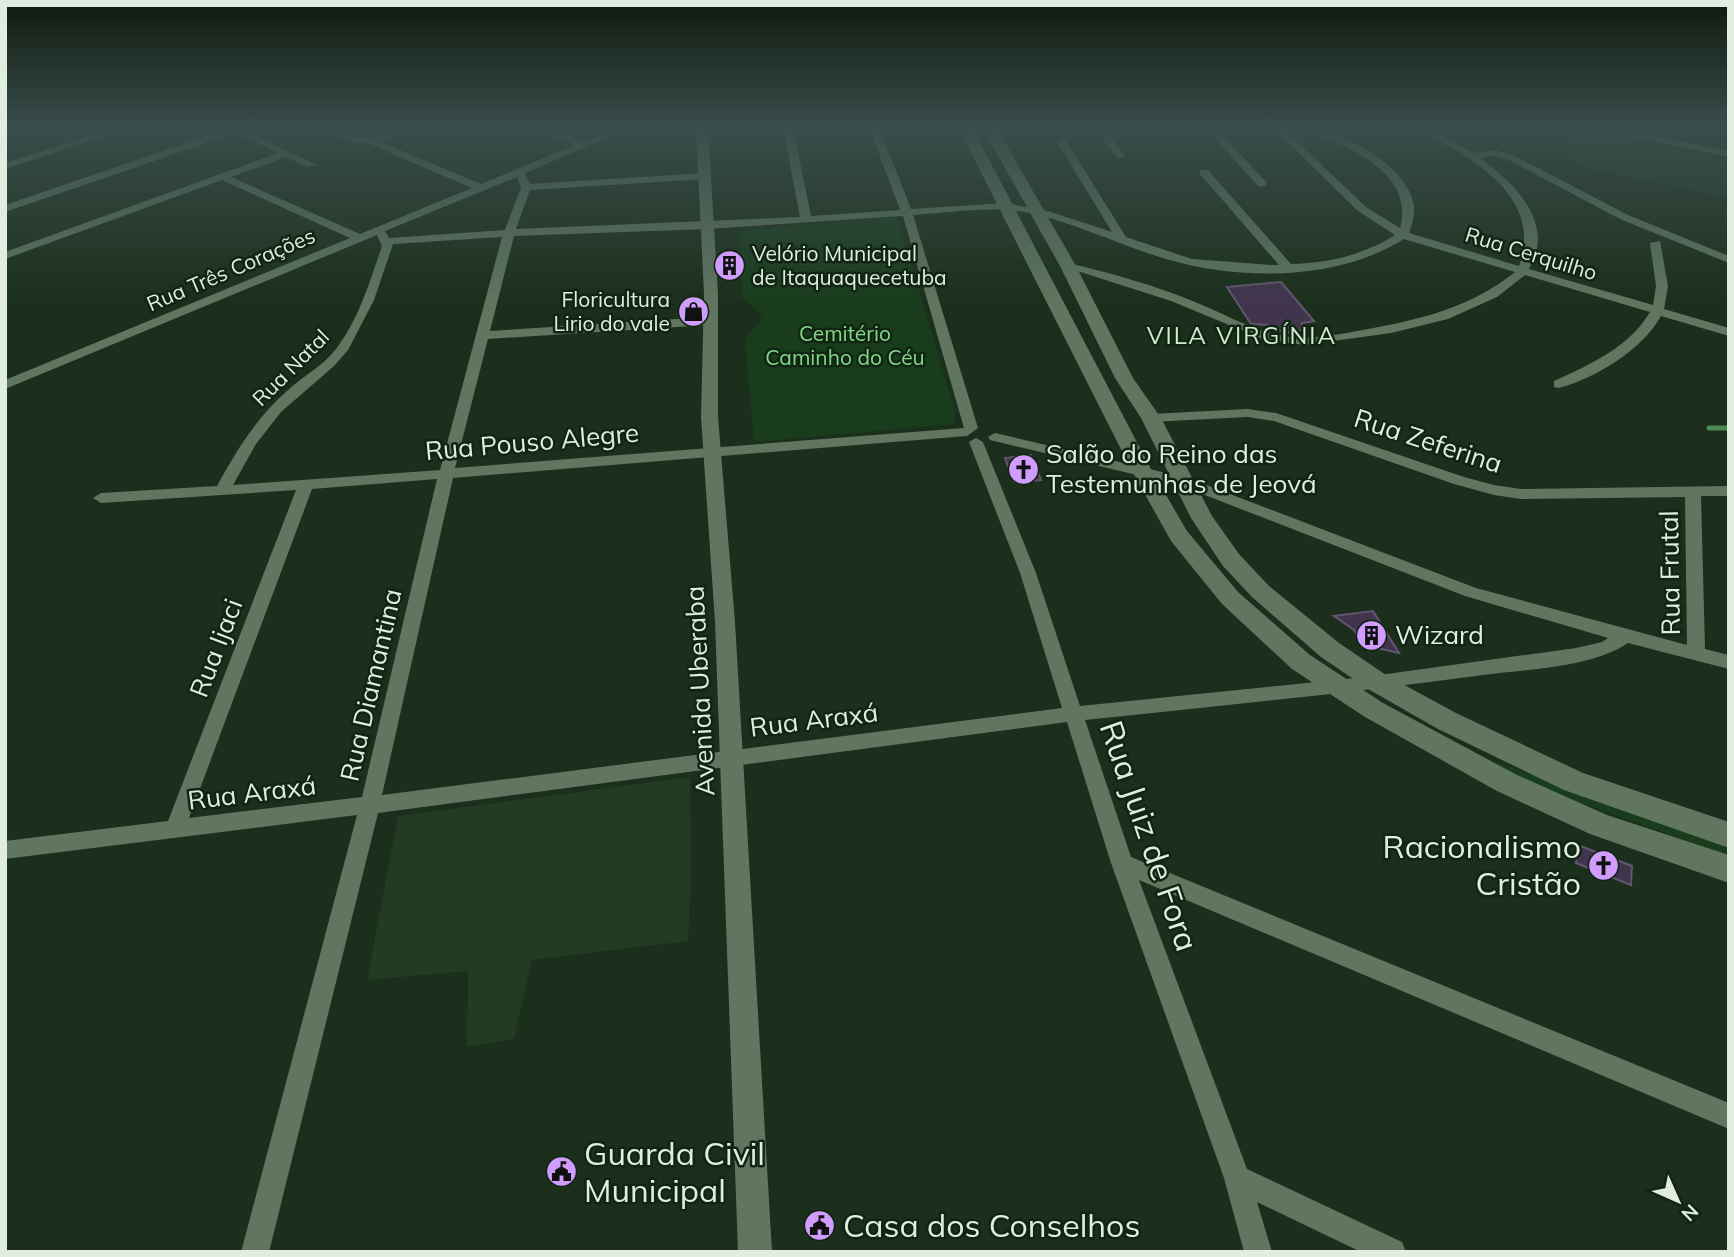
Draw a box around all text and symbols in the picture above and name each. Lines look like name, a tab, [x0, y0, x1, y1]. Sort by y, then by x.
street label: Rua Cerquilho	[1462, 221, 1600, 285]
street label: Rua Três Corações	[143, 222, 319, 316]
place label: Velório Municipal de Itaquaquecetuba	[752, 240, 947, 290]
building icon: Velório Municipal de Itaquaquecetuba	[712, 249, 746, 283]
place label: Floricultura Lirio do vale	[553, 286, 670, 336]
shop icon: Floricultura Lirio do vale	[676, 295, 710, 329]
park label: Cemitério Caminho do Céu	[765, 320, 925, 370]
district label: VILA VIRGÍNIA	[1147, 320, 1337, 350]
street label: Rua Natal	[246, 323, 334, 411]
street label: Rua Zeferina	[1350, 401, 1506, 480]
street label: Rua Pouso Alegre	[424, 416, 640, 467]
place label: Salão do Reino das Testemunhas de Jeová	[1046, 437, 1317, 500]
church icon: Salão do Reino das Testemunhas de Jeová	[1006, 452, 1040, 486]
street label: Rua Frutal	[1652, 510, 1687, 636]
street label: Rua Diamantina	[332, 585, 409, 784]
street label: Avenida Uberaba	[678, 585, 721, 797]
street label: Rua Ijaci	[182, 594, 249, 702]
building icon: Wizard	[1355, 618, 1389, 652]
place label: Wizard	[1395, 618, 1484, 651]
street label: Rua Araxá	[748, 695, 880, 744]
street label: Rua Juiz de Fora	[1092, 715, 1208, 956]
street label: Rua Araxá	[186, 768, 318, 817]
place label: Racionalismo Cristão	[1383, 826, 1581, 903]
church icon: Racionalismo Cristão	[1587, 848, 1621, 882]
place label: Guarda Civil Municipal	[584, 1133, 765, 1210]
public building icon: Guarda Civil Municipal	[544, 1155, 578, 1189]
north arrow	[1643, 1166, 1713, 1236]
text: N	[1676, 1199, 1704, 1227]
place label: Casa dos Conselhos	[843, 1205, 1140, 1245]
public building icon: Casa dos Conselhos	[803, 1209, 837, 1243]

